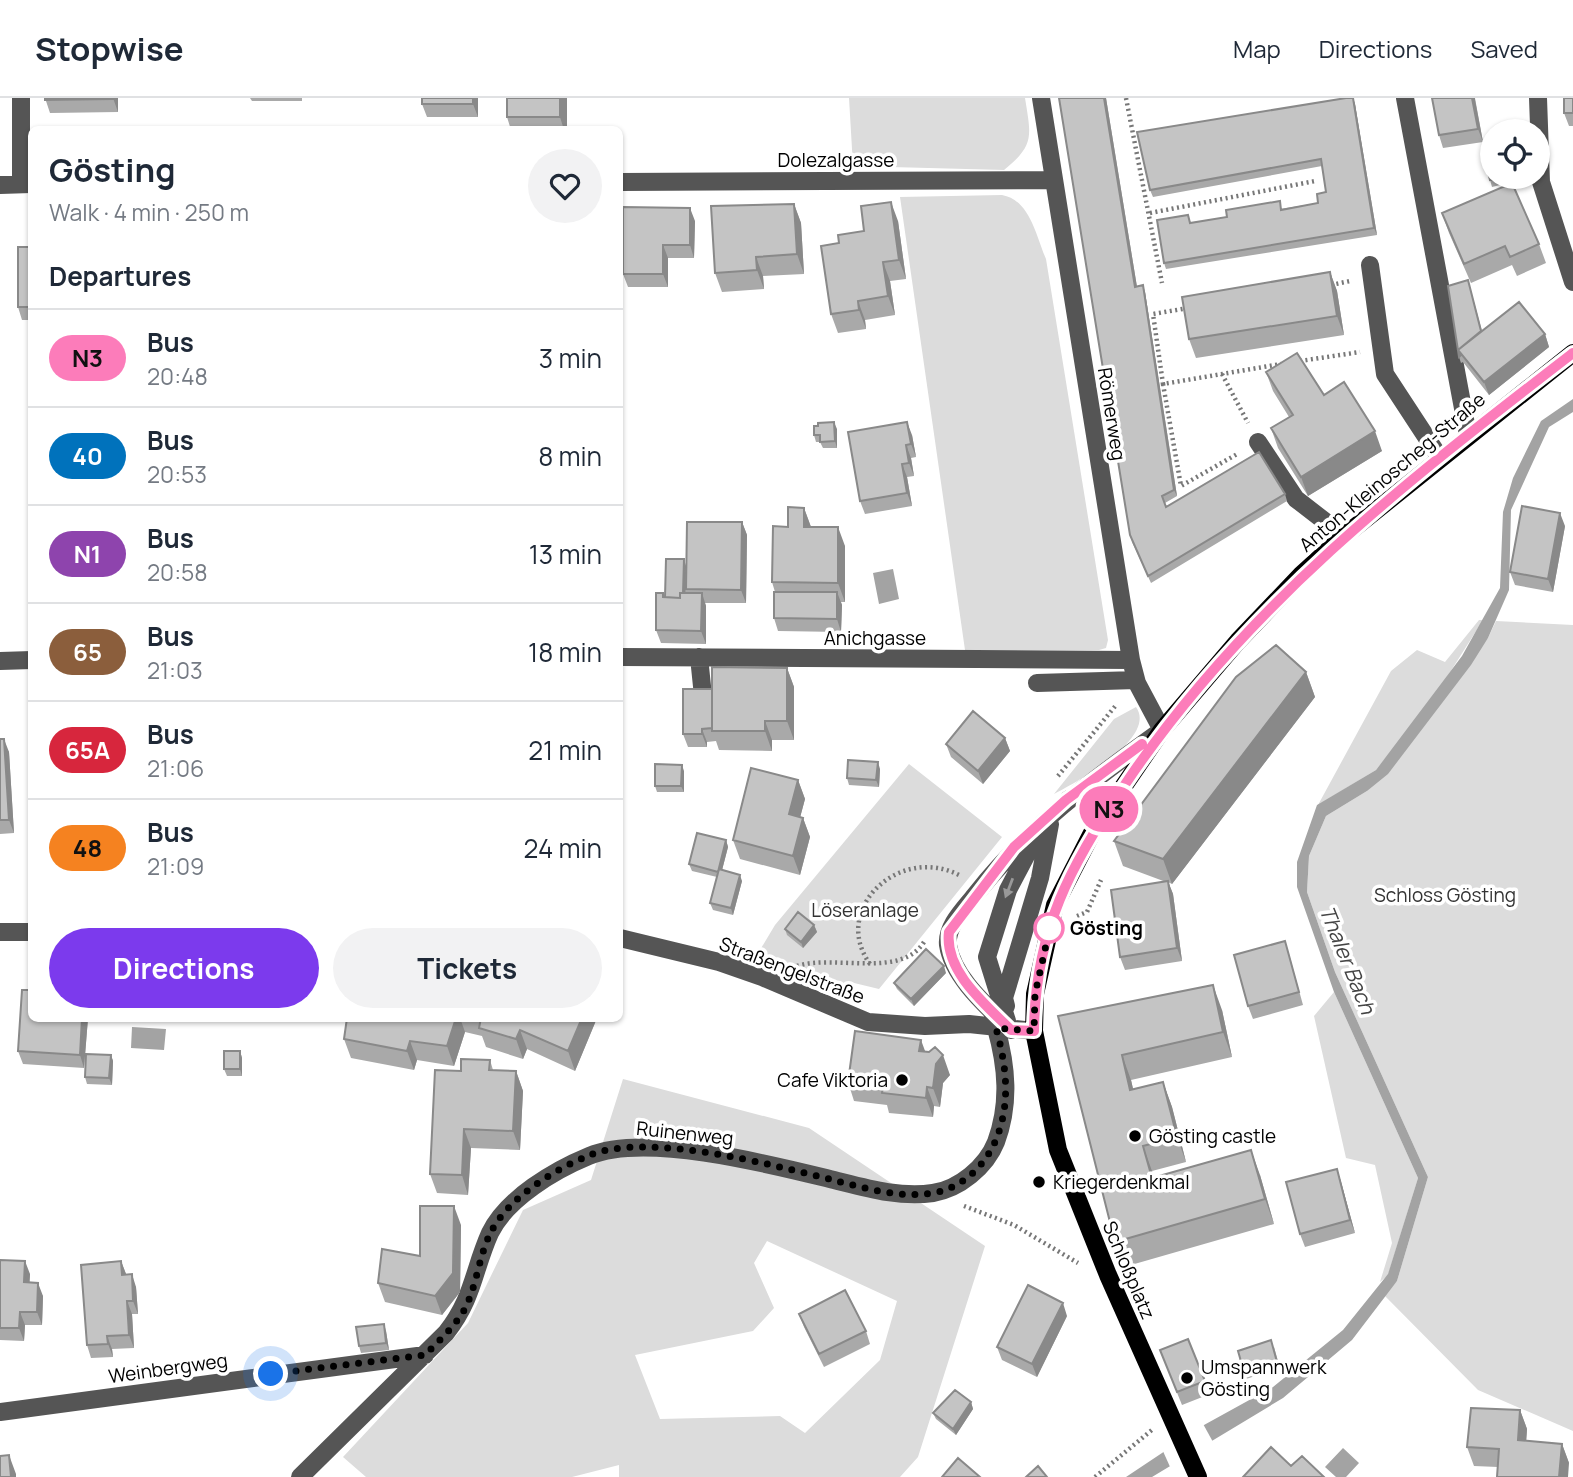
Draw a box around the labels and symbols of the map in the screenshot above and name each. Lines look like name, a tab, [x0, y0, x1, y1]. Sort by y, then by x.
street label: Dolezalgasse	[778, 147, 894, 173]
street label: Römerweg	[1092, 366, 1132, 462]
street label: Anton-Kleinoscheg-Straße	[1293, 386, 1491, 558]
street label: Anichgasse	[824, 625, 926, 651]
line badge: N3	[1078, 786, 1140, 832]
one-way arrow	[1003, 878, 1014, 899]
park label: Schloss Gösting	[1374, 882, 1516, 908]
park label: Löseranlage	[811, 897, 919, 923]
water label: Thaler Bach	[1314, 901, 1383, 1019]
marker: Gösting	[1034, 913, 1064, 943]
place label: Gösting	[1070, 915, 1143, 941]
street label: Straßengelstraße	[716, 930, 868, 1010]
place label: Cafe Viktoria	[777, 1067, 888, 1093]
marker: Cafe Viktoria	[894, 1072, 910, 1088]
street label: Ruinenweg	[635, 1115, 735, 1151]
place label: Gösting castle	[1149, 1123, 1276, 1149]
marker: Gösting castle	[1127, 1128, 1143, 1144]
place label: Kriegerdenkmal	[1053, 1169, 1190, 1195]
marker: Kriegerdenkmal	[1031, 1174, 1047, 1190]
street label: Schloßplatz	[1097, 1217, 1161, 1323]
street label: Weinbergweg	[107, 1347, 229, 1389]
place label: Umspannwerk Gösting	[1201, 1354, 1327, 1402]
your location	[253, 1356, 288, 1391]
marker: Umspannwerk Gösting	[1179, 1370, 1195, 1386]

